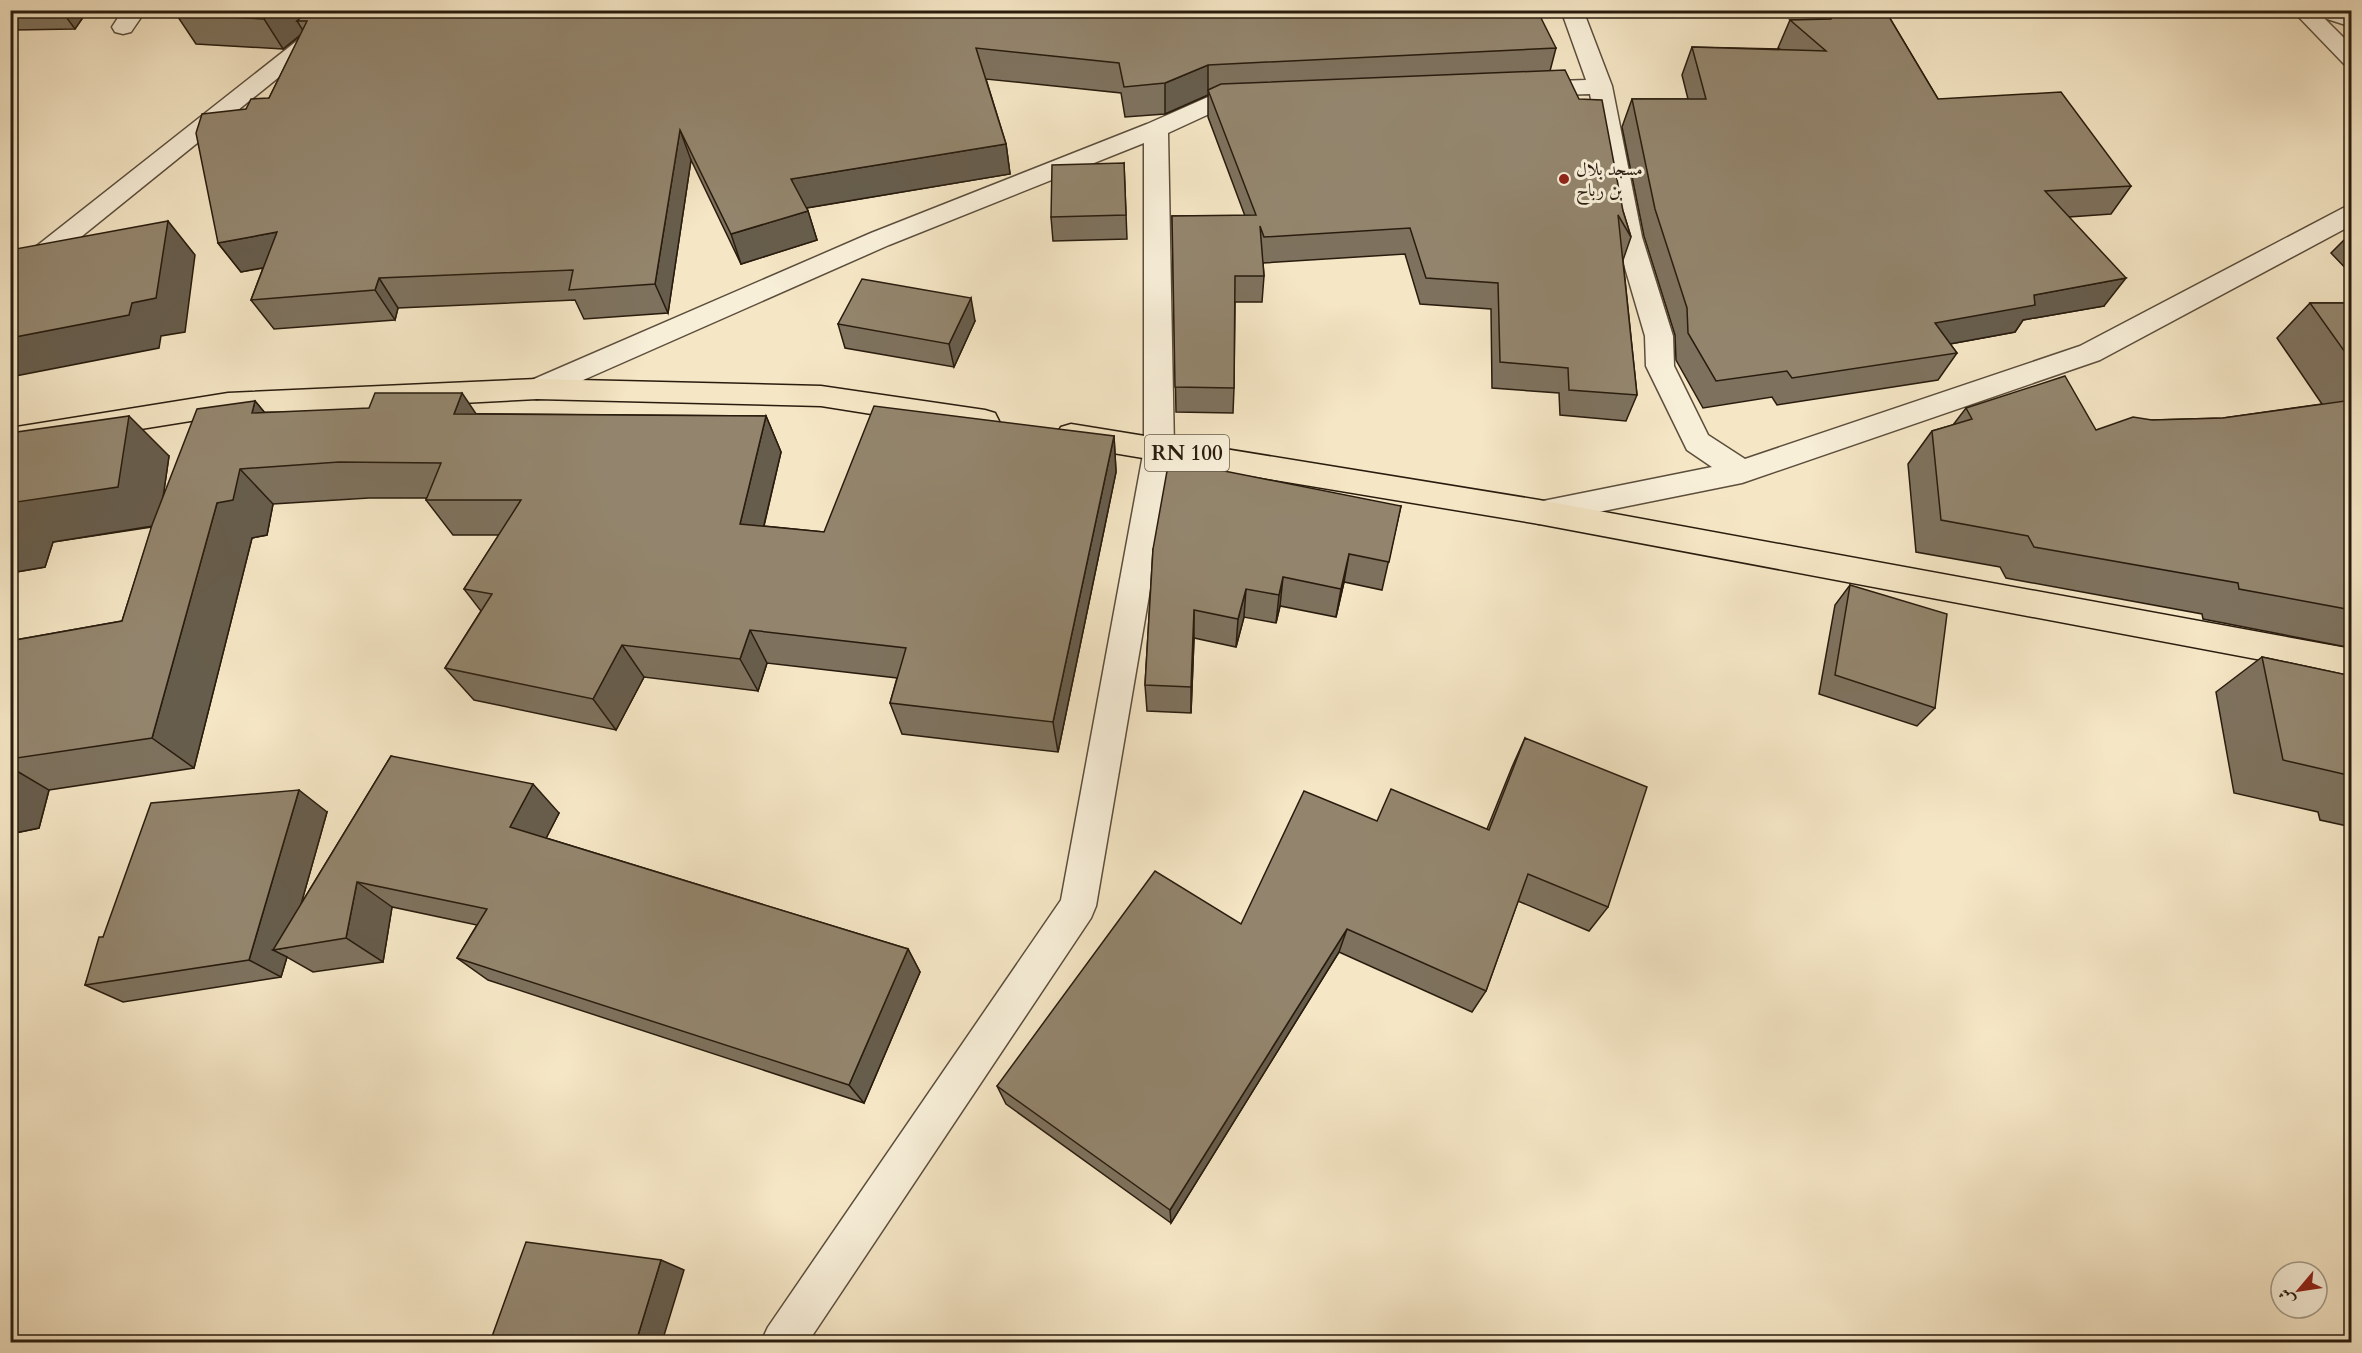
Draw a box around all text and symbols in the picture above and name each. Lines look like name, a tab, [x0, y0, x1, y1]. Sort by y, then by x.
place label: مسجد بلال بن رباح	[1576, 157, 1643, 206]
marker: مسجد بلال بن رباح	[1557, 172, 1571, 186]
road number: RN 100	[1145, 435, 1229, 471]
north arrow	[2269, 1260, 2329, 1320]
text: ش	[2273, 1285, 2300, 1309]

